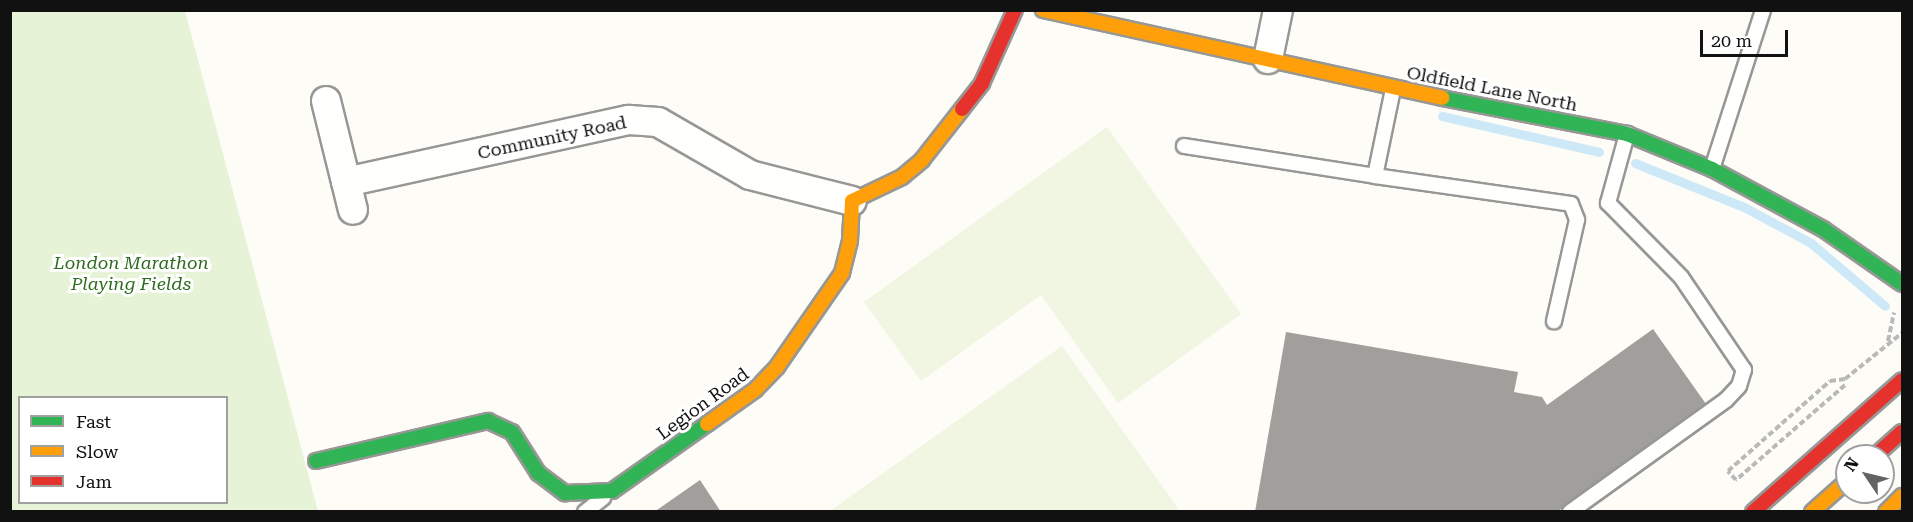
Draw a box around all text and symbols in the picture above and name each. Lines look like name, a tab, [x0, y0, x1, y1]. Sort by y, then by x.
scale bar	[1703, 18, 1792, 56]
text: 20 m	[1711, 30, 1752, 51]
street label: Oldfield Lane North	[1405, 62, 1579, 116]
street label: Community Road	[476, 112, 628, 164]
park label: London Marathon Playing Fields	[53, 253, 209, 296]
street label: Legion Road	[653, 363, 753, 445]
legend	[18, 396, 228, 504]
text: Fast	[76, 411, 111, 432]
text: Slow	[76, 441, 118, 462]
north arrow	[1835, 444, 1895, 504]
text: N	[1840, 454, 1863, 475]
text: Jam	[76, 471, 112, 492]

